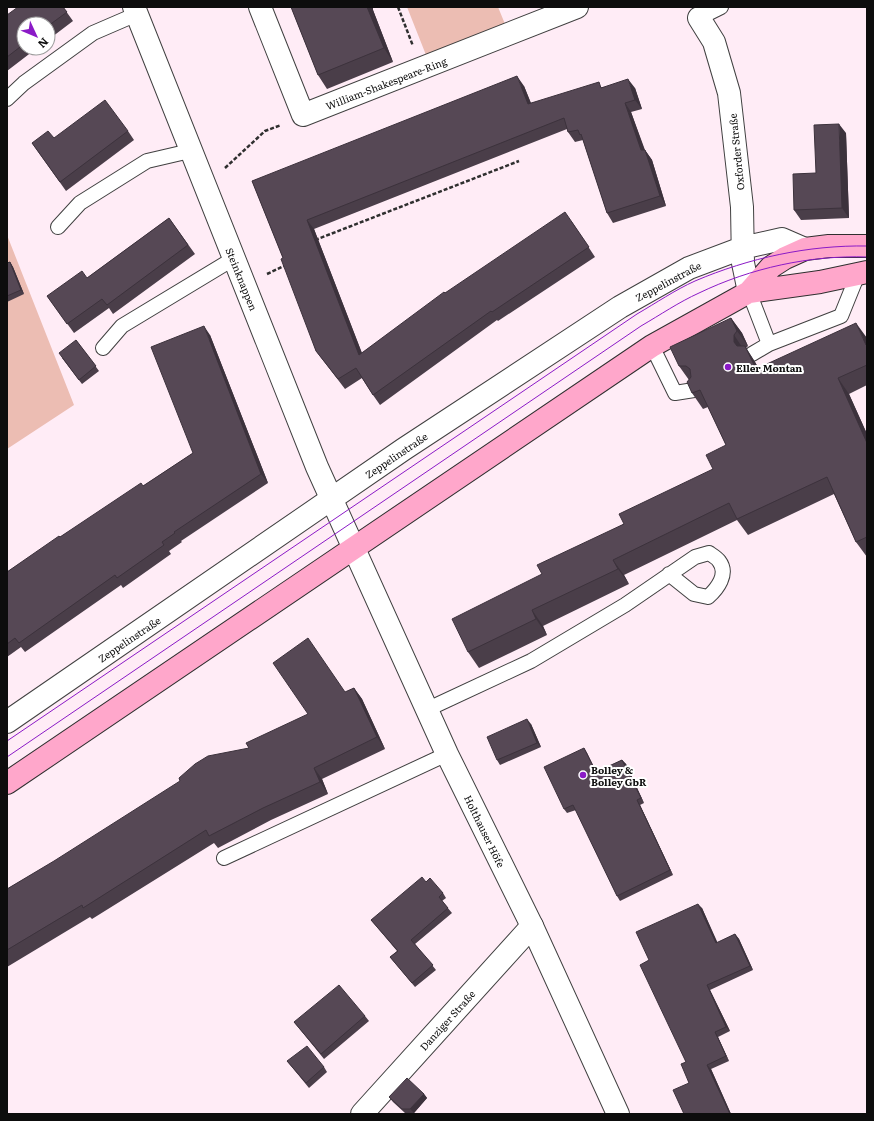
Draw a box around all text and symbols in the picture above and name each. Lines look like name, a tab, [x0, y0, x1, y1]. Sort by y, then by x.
north arrow	[16, 16, 56, 56]
text: N	[35, 35, 53, 53]
street label: William-Shakespeare-Ring	[323, 53, 449, 113]
street label: Oxforder Straße	[725, 113, 747, 191]
street label: Steinknappen	[223, 245, 262, 313]
street label: Zeppelinstraße	[632, 257, 704, 305]
place label: Eller Montan	[736, 360, 802, 375]
marker: Eller Montan	[723, 362, 733, 372]
street label: Zeppelinstraße	[362, 429, 430, 481]
street label: Zeppelinstraße	[95, 613, 163, 665]
place label: Bolley & Bolley GbR	[591, 762, 647, 789]
marker: Bolley & Bolley GbR	[578, 770, 588, 780]
street label: Holthauser Höfe	[461, 792, 509, 870]
street label: Danziger Straße	[416, 986, 478, 1054]

